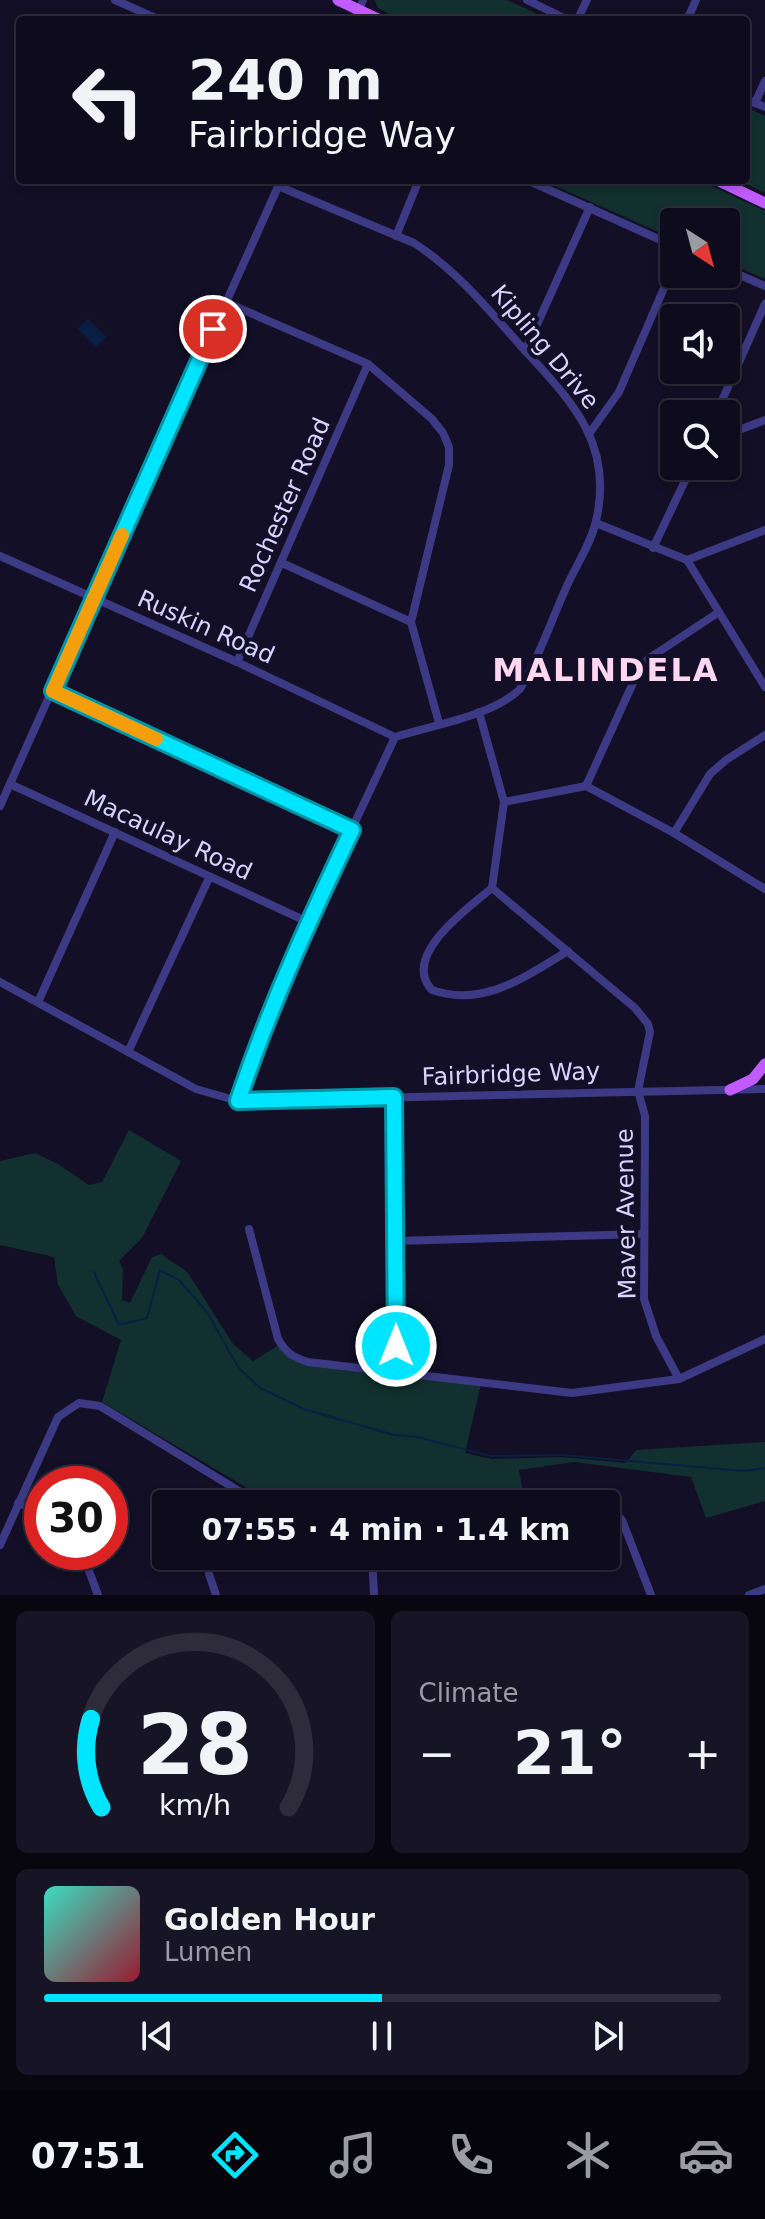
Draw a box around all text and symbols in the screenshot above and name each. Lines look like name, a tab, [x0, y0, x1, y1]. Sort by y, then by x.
text: 240 m	[188, 47, 383, 112]
icon: left	[56, 48, 160, 152]
text: Fairbridge Way	[188, 114, 456, 155]
north arrow	[660, 208, 740, 288]
map controls	[660, 208, 740, 480]
street label: Kipling Drive	[485, 279, 605, 415]
pin	[179, 295, 247, 363]
button: sound	[660, 304, 740, 384]
icon: arrive	[191, 307, 235, 351]
button: search	[660, 400, 740, 480]
street label: Rochester Road	[234, 413, 336, 597]
street label: Ruskin Road	[133, 584, 279, 670]
district label: MALINDELA	[492, 651, 720, 689]
street label: Macaulay Road	[80, 784, 256, 886]
street label: Fairbridge Way	[421, 1057, 601, 1091]
street label: Maver Avenue	[611, 1128, 641, 1300]
position arrow	[354, 1304, 438, 1388]
speed limit sign: 30	[24, 1466, 128, 1570]
text: 07:55 · 4 min · 1.4 km	[201, 1512, 571, 1547]
text: Climate	[419, 1678, 519, 1708]
text: 28	[137, 1697, 253, 1794]
text: 21°	[513, 1718, 627, 1788]
text: −	[419, 1728, 455, 1779]
text: +	[684, 1728, 721, 1779]
text: km/h	[159, 1788, 231, 1822]
text: Golden Hour	[164, 1902, 375, 1937]
text: Lumen	[164, 1937, 252, 1967]
icon: previous	[135, 2014, 179, 2058]
icon: pause	[360, 2014, 404, 2058]
icon: next	[586, 2014, 630, 2058]
icon: directions	[207, 2127, 263, 2183]
icon: music	[325, 2127, 381, 2183]
icon: phone	[443, 2127, 499, 2183]
icon: climate	[560, 2127, 616, 2183]
icon: car	[678, 2127, 734, 2183]
text: 07:51	[31, 2135, 145, 2176]

